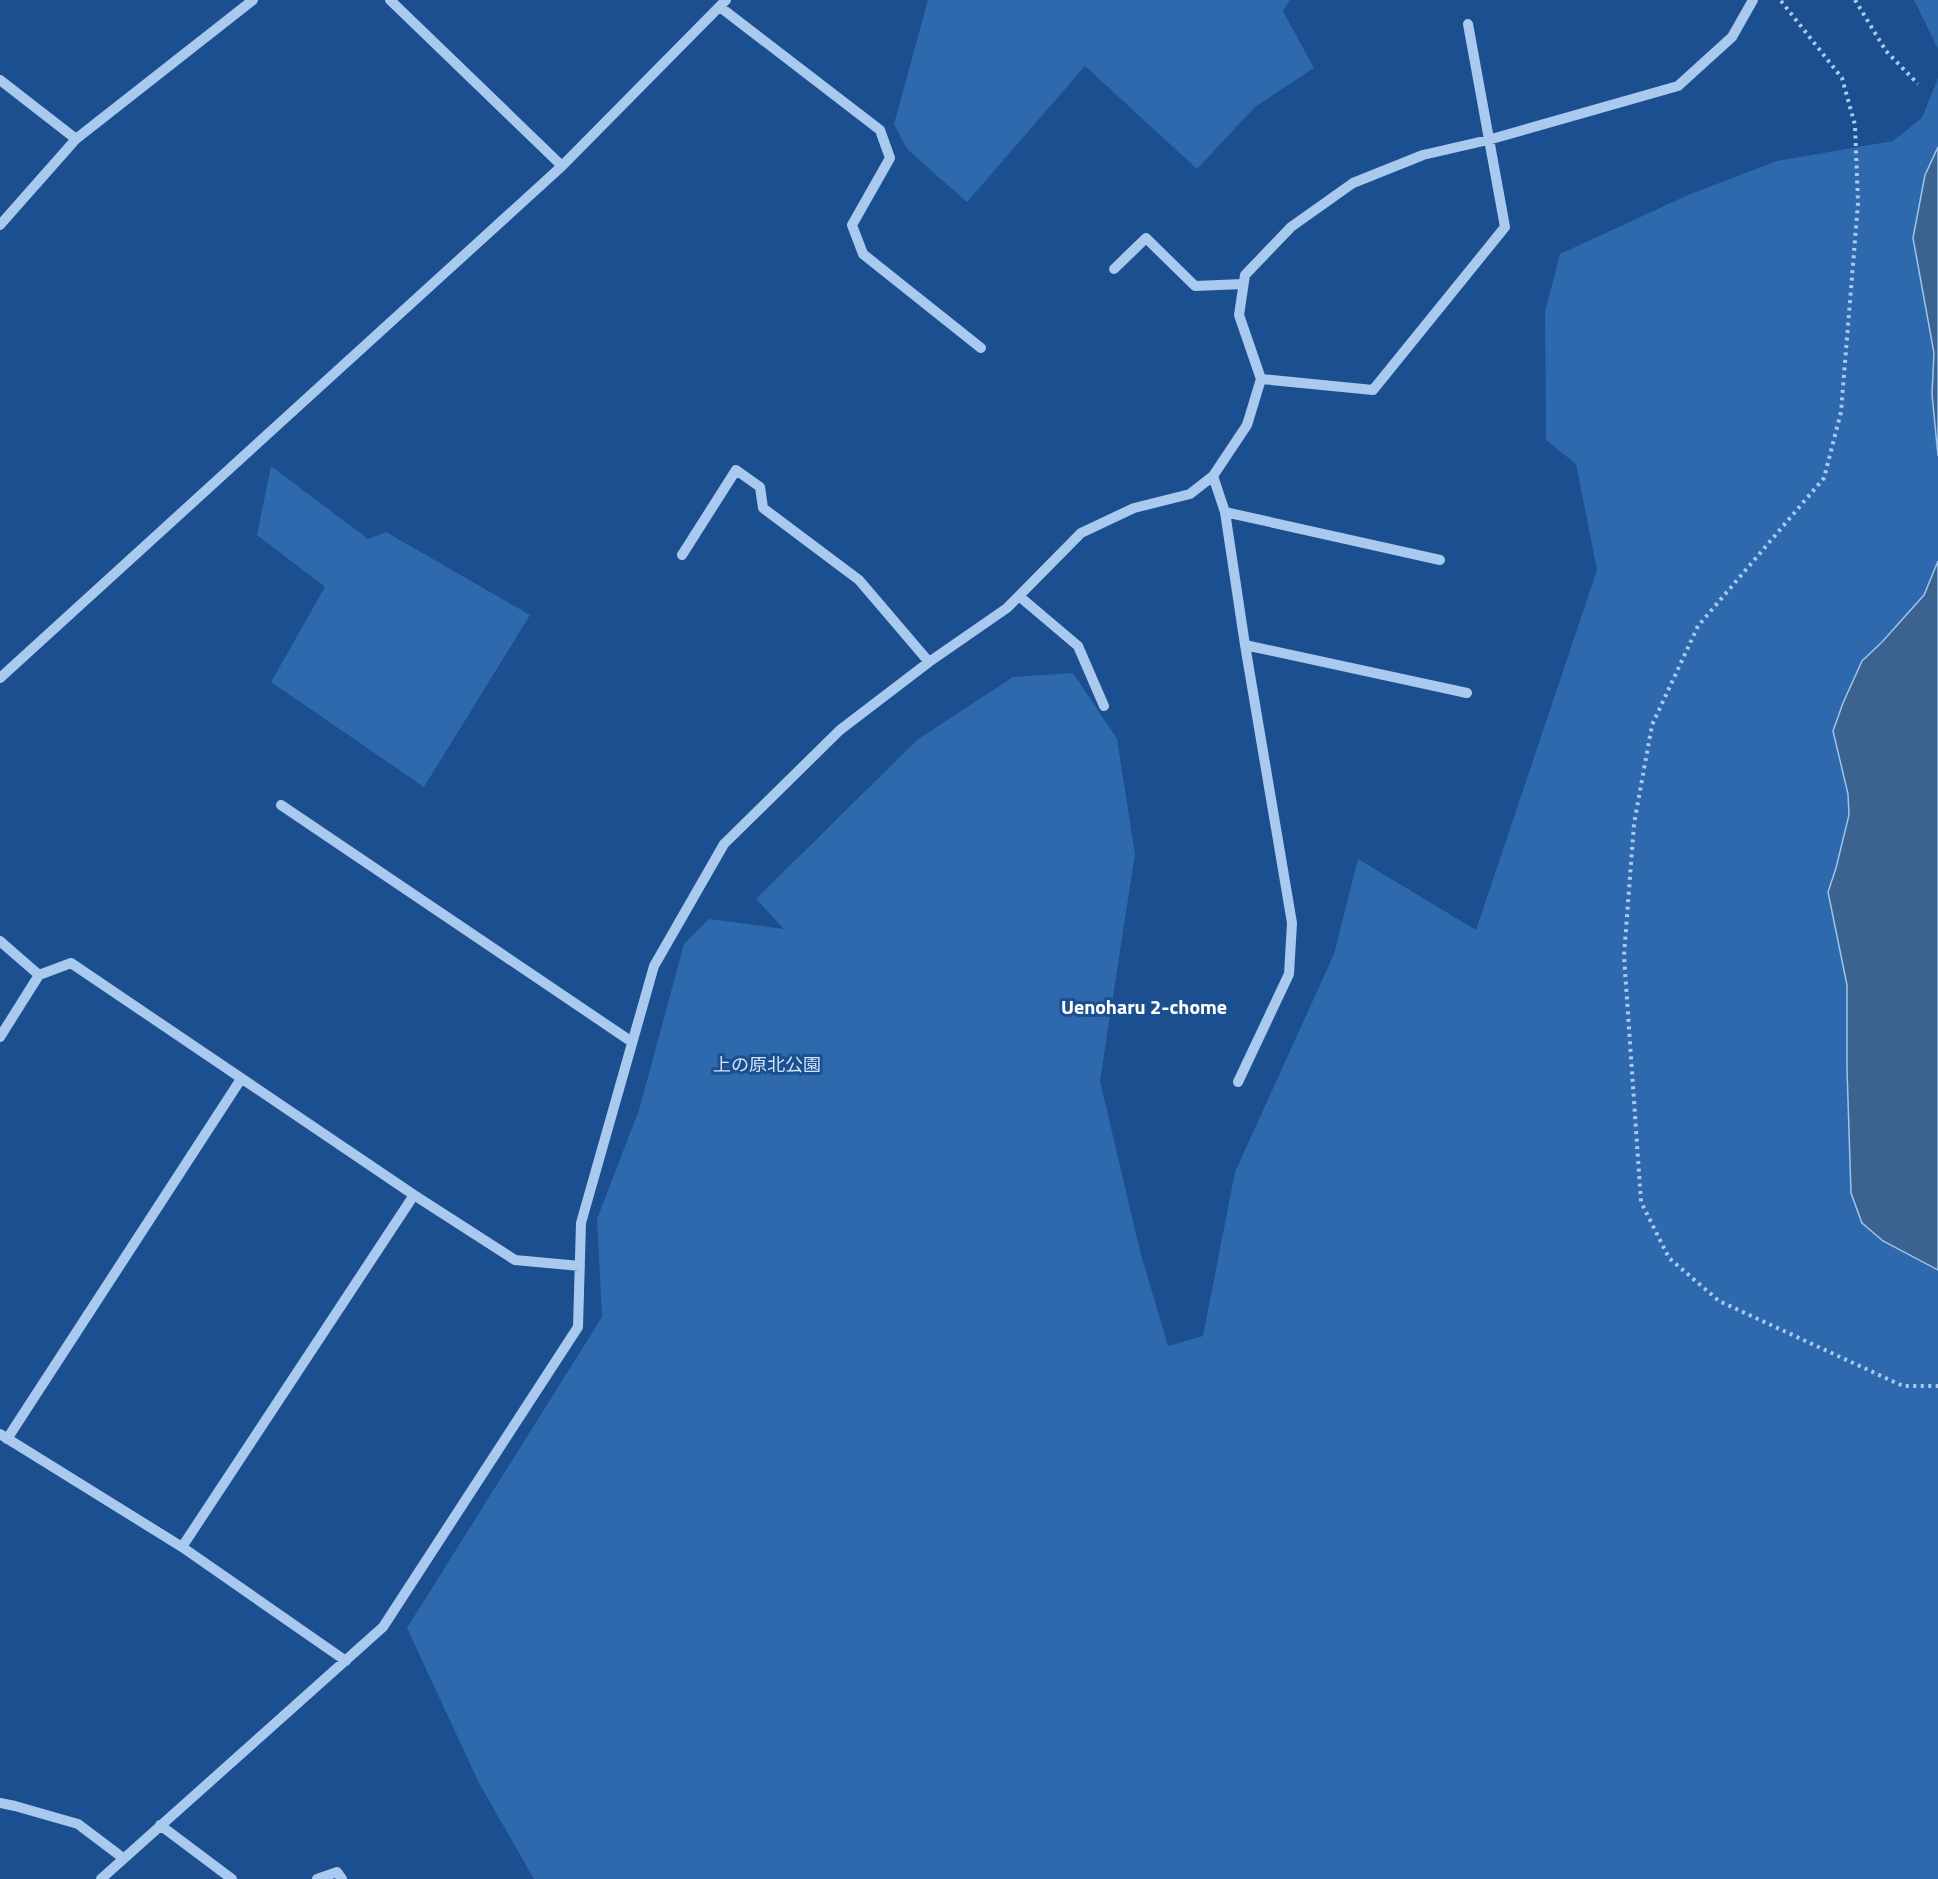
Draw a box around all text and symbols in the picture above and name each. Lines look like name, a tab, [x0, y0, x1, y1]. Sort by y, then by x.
district label: Uenoharu 2-chome	[1061, 991, 1227, 1022]
park label: 上の原北公園	[713, 1051, 821, 1078]

